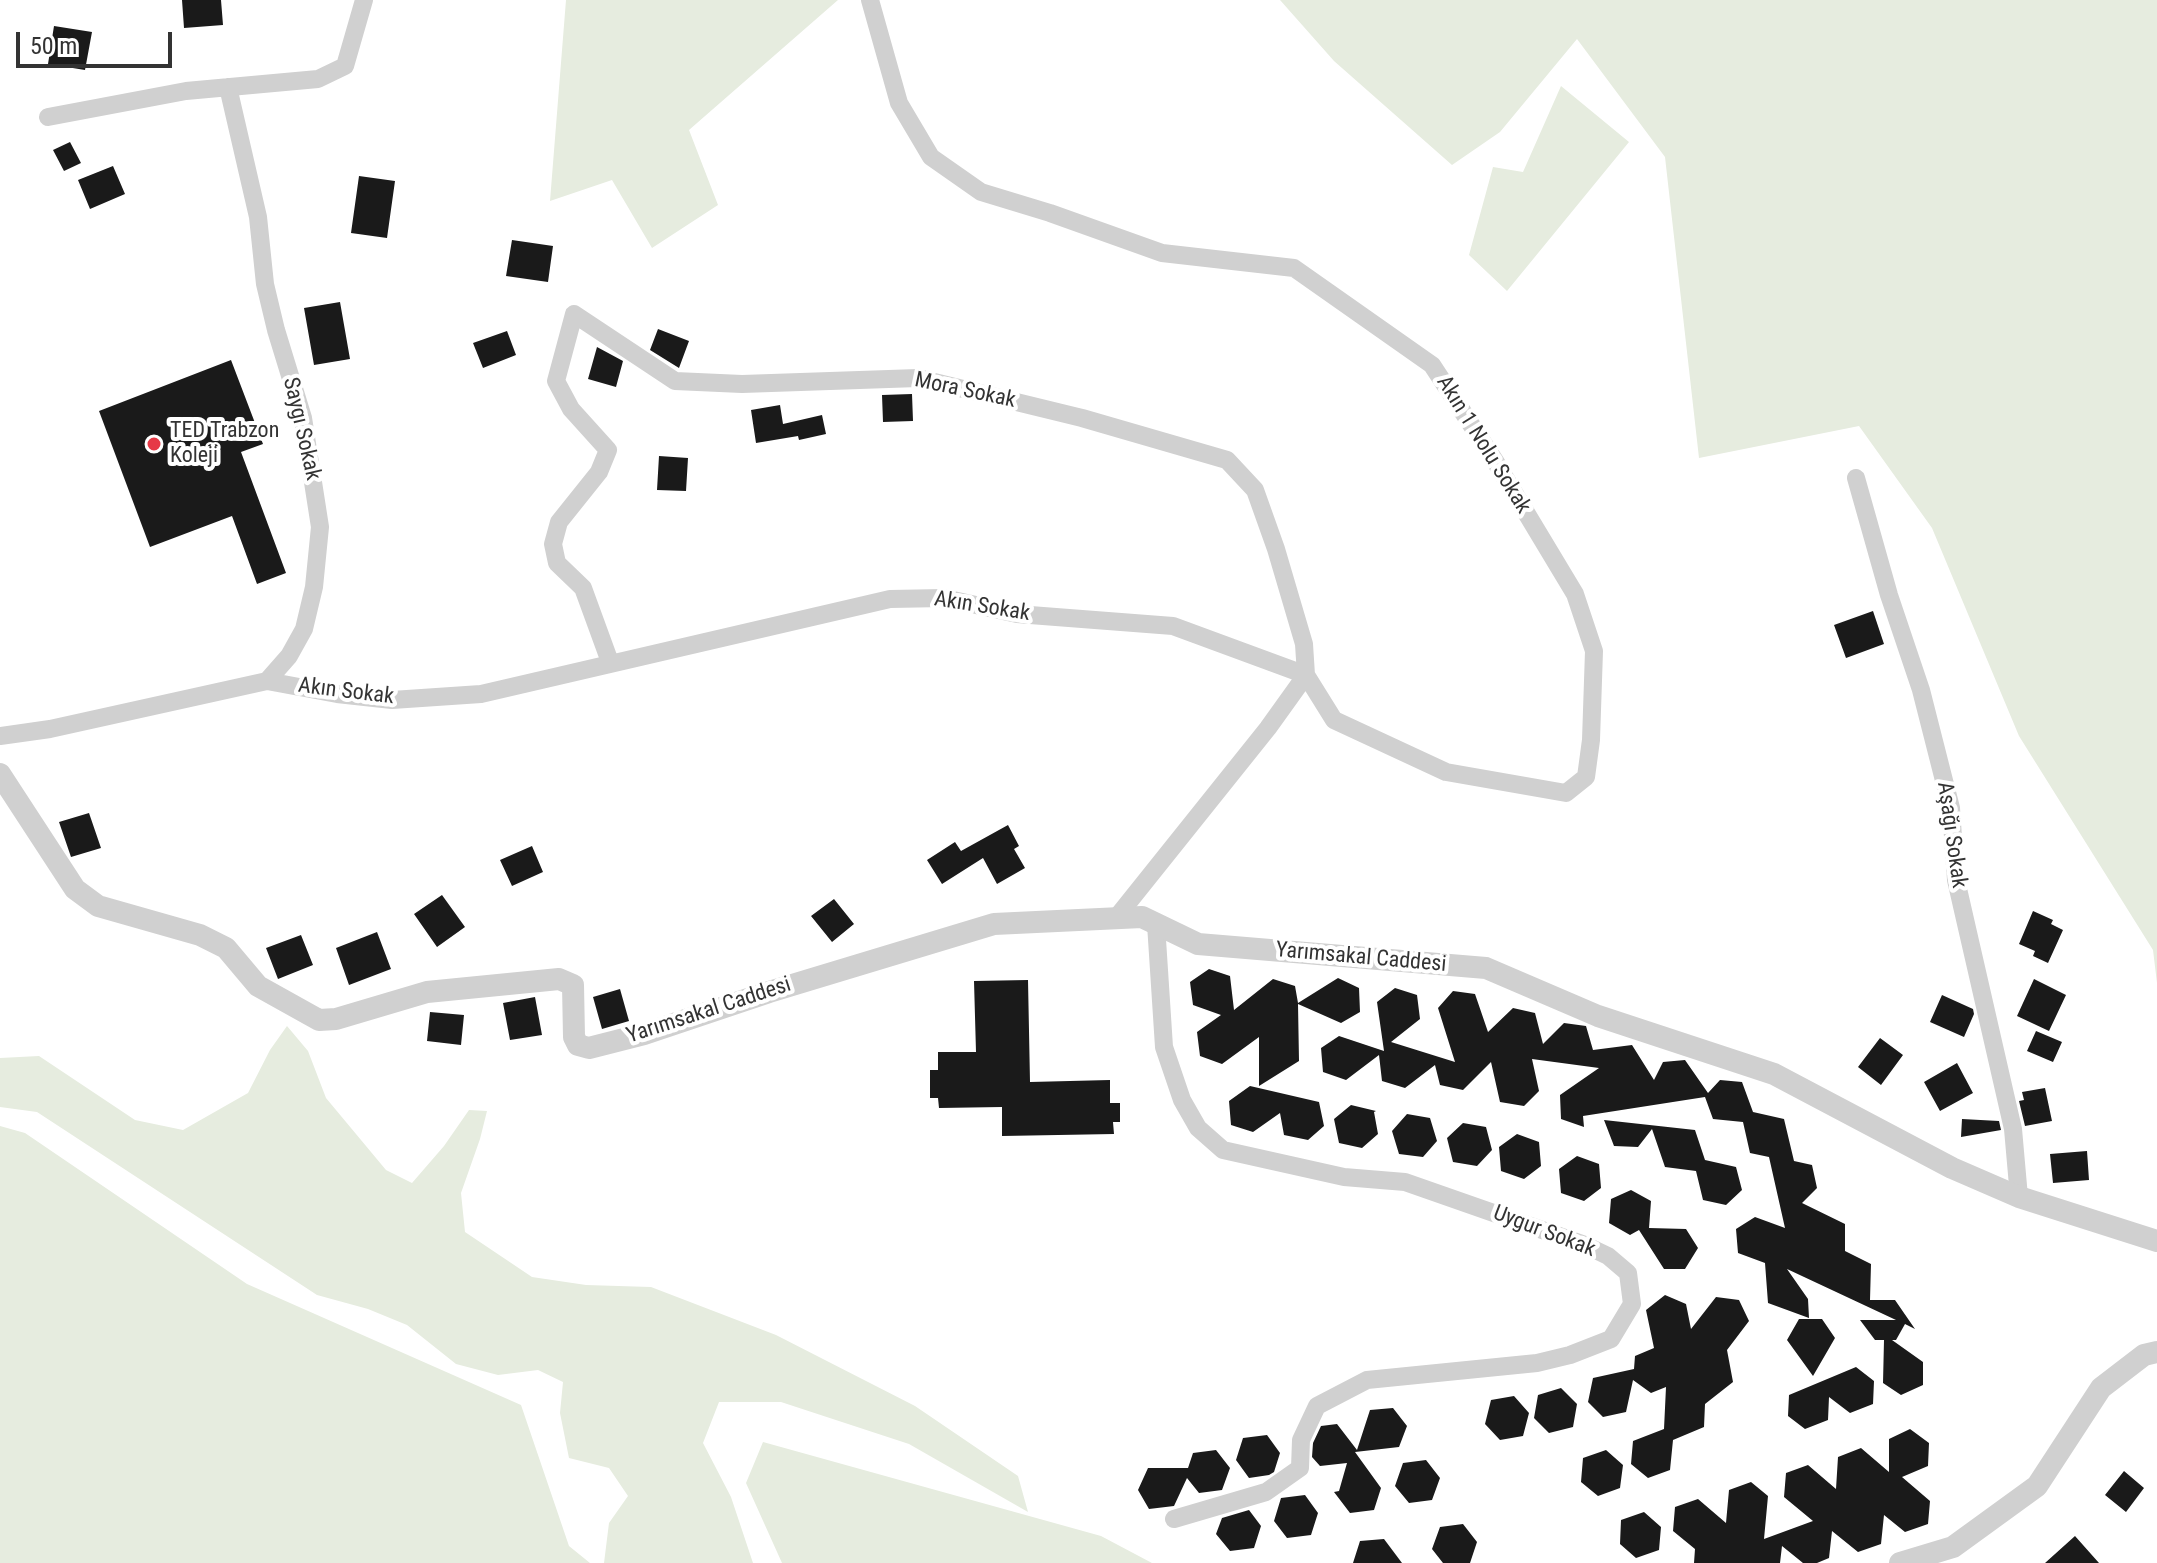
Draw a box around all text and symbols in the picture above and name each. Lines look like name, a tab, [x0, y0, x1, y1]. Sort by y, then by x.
scale bar	[20, 16, 176, 66]
text: 50 m	[30, 32, 77, 60]
street label: Mora Sokak	[912, 367, 1018, 415]
street label: Akın 1 Nolu Sokak	[1430, 371, 1536, 519]
street label: Saygı Sokak	[276, 375, 326, 483]
place label: TED Trabzon Koleji	[170, 418, 279, 470]
marker: TED Trabzon Koleji	[145, 435, 163, 453]
street label: Akın Sokak	[932, 586, 1032, 628]
street label: Akın Sokak	[297, 673, 395, 711]
street label: Aşağı Sokak	[1930, 780, 1972, 890]
street label: Yarımsakal Caddesi	[1275, 937, 1447, 979]
street label: Yarımsakal Caddesi	[624, 972, 794, 1050]
street label: Uygur Sokak	[1489, 1200, 1599, 1264]

